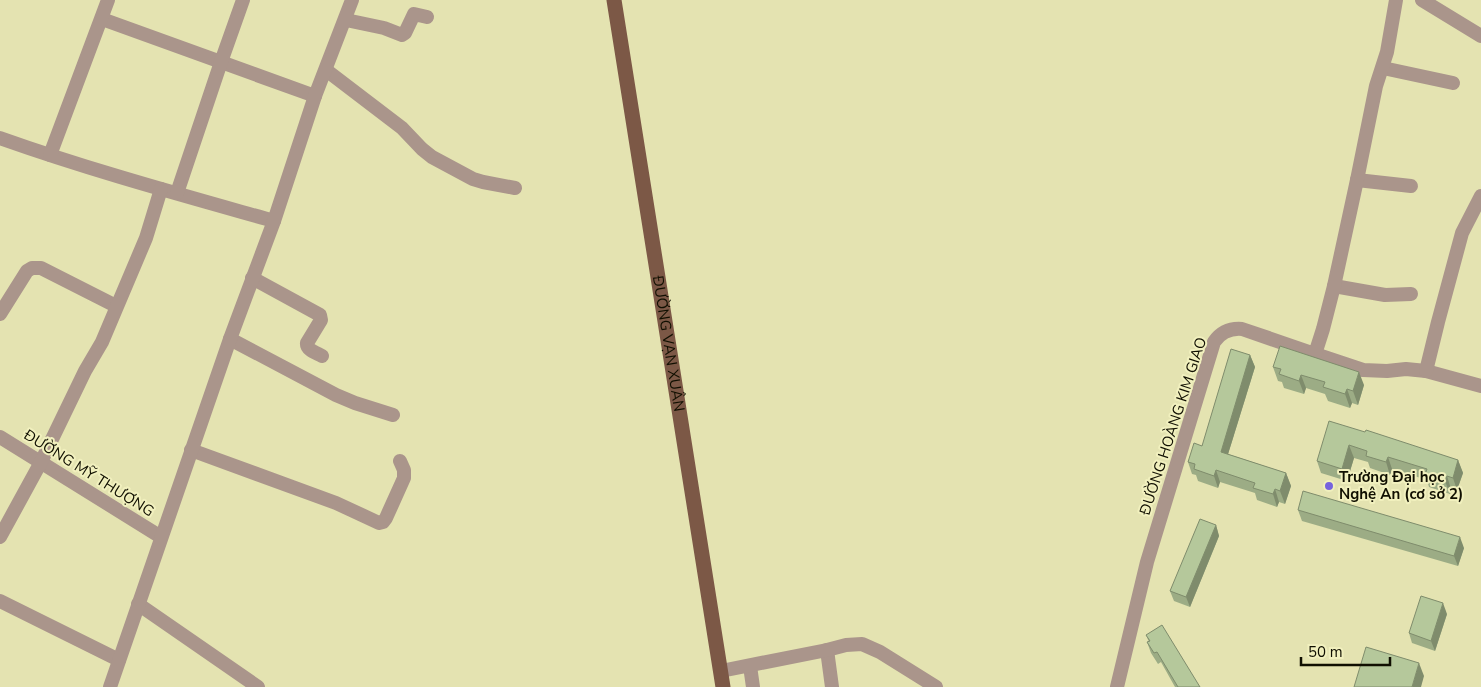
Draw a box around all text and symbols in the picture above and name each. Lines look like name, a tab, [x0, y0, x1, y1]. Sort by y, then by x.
street label: ĐƯỜNG VẠN XUÂN	[648, 273, 689, 413]
street label: ĐƯỜNG HOÀNG KIM GIAO	[1134, 334, 1211, 518]
street label: ĐƯỜNG MỸ THƯỢNG	[19, 423, 158, 521]
place label: Trường Đại học Nghệ An (cơ sở 2)	[1339, 467, 1463, 504]
marker: Trường Đại học Nghệ An (cơ sở 2)	[1323, 480, 1335, 492]
scale bar	[1301, 634, 1390, 666]
text: 50 m	[1308, 642, 1343, 662]

